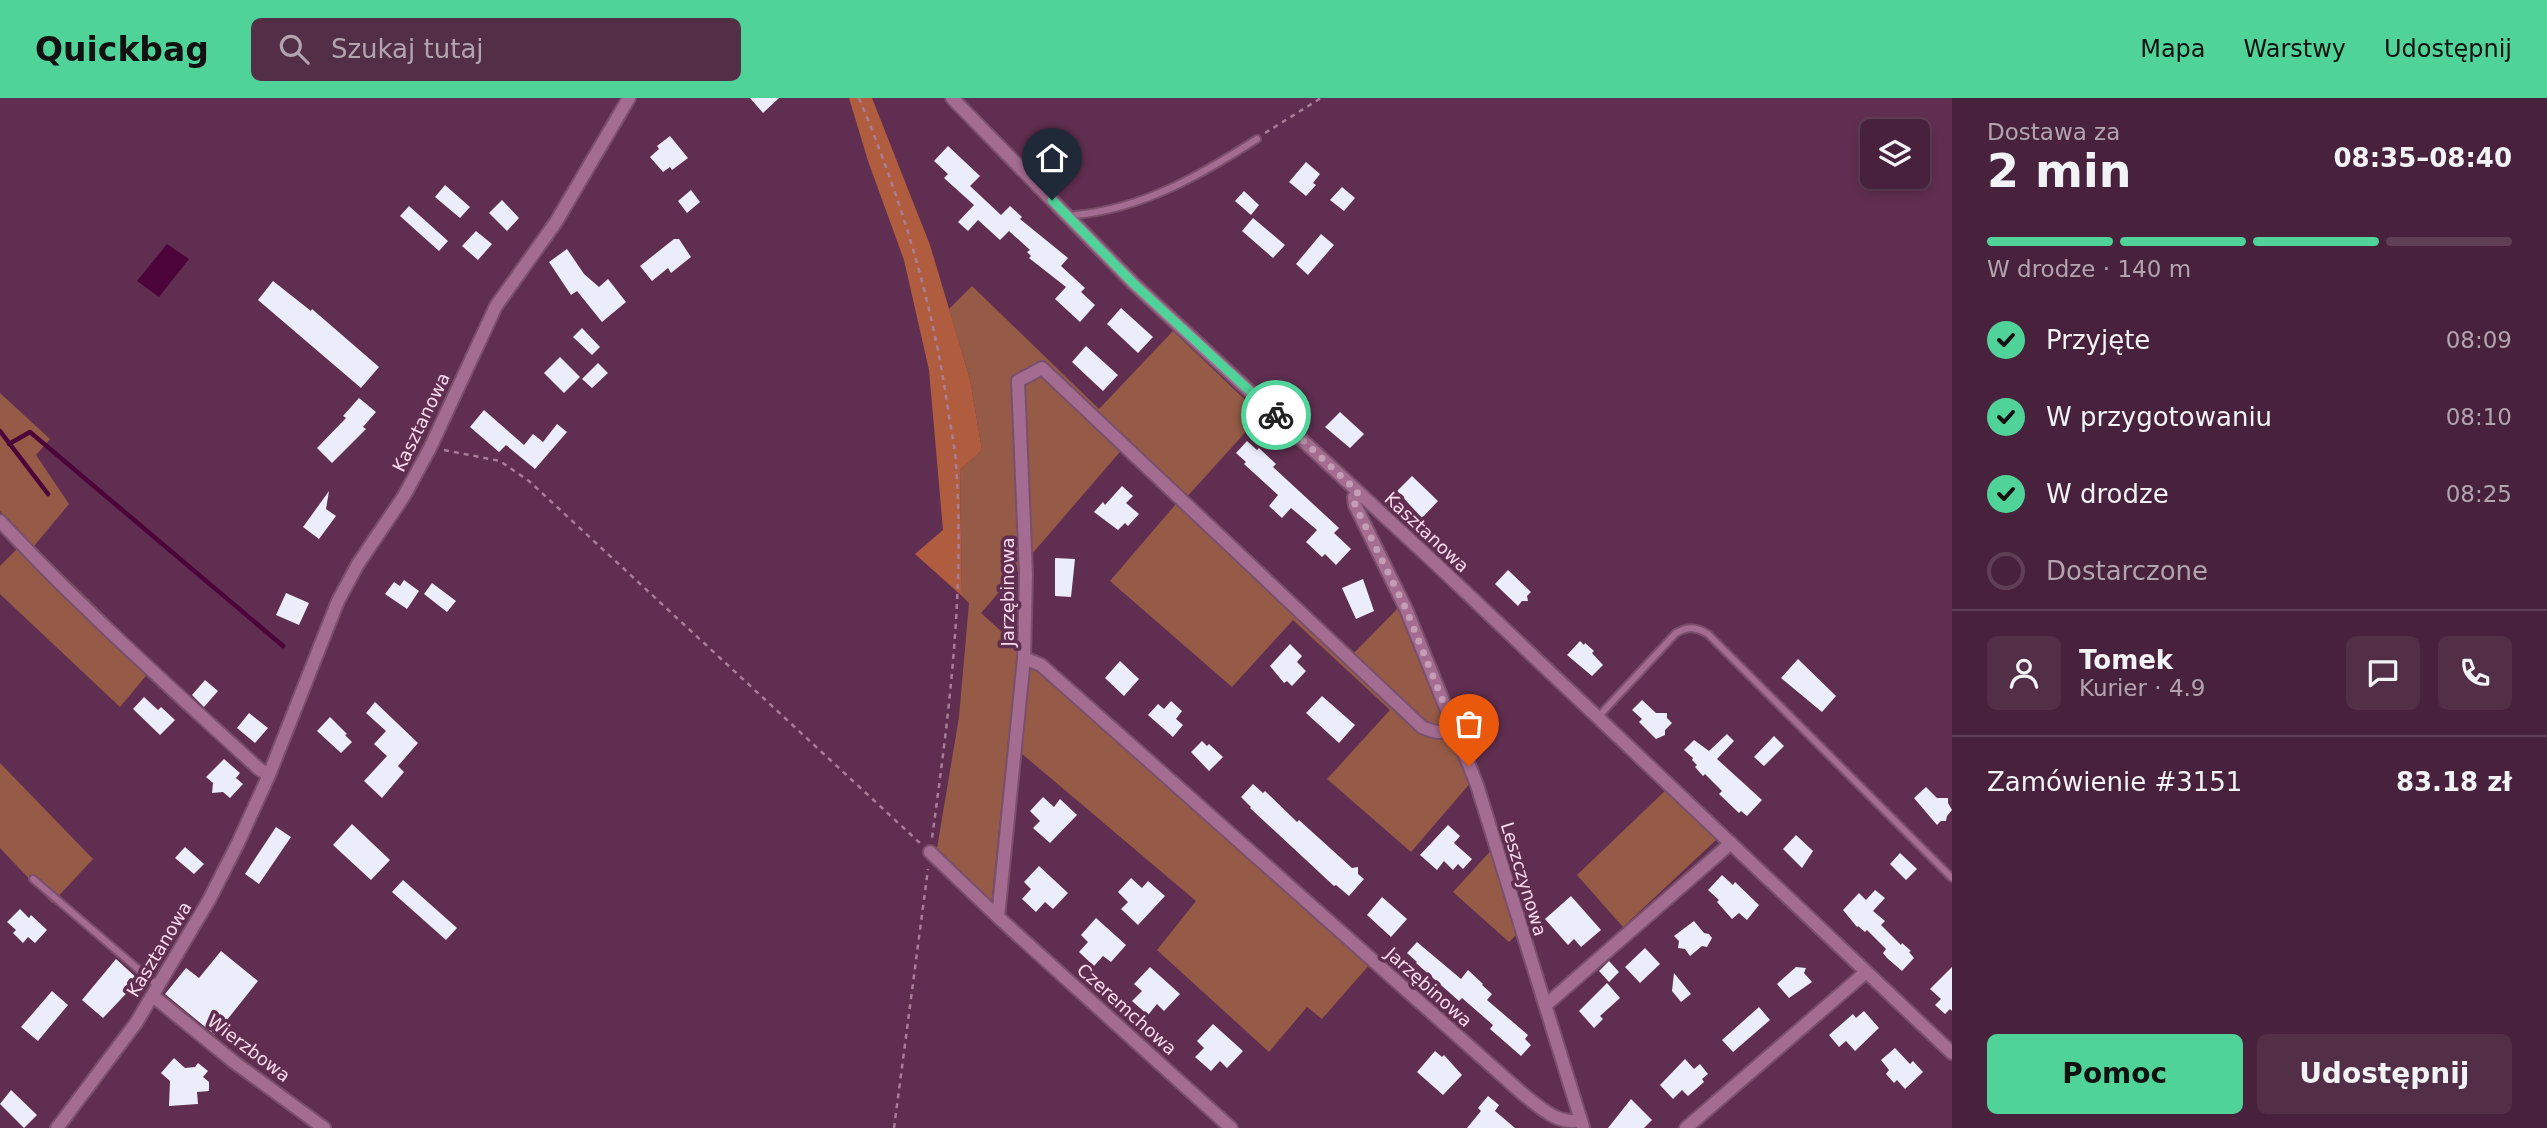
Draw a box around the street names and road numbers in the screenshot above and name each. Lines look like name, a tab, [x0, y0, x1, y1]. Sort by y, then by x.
street label: Kasztanowa	[388, 369, 454, 475]
street label: Kasztanowa	[1380, 488, 1474, 576]
street label: Jarzębinowa	[997, 538, 1018, 647]
street label: Leszczynowa	[1497, 820, 1551, 938]
street label: Kasztanowa	[122, 897, 196, 1001]
street label: Jarzębinowa	[1381, 942, 1476, 1031]
street label: Czeremchowa	[1073, 959, 1181, 1059]
street label: Wierzbowa	[203, 1010, 295, 1086]

